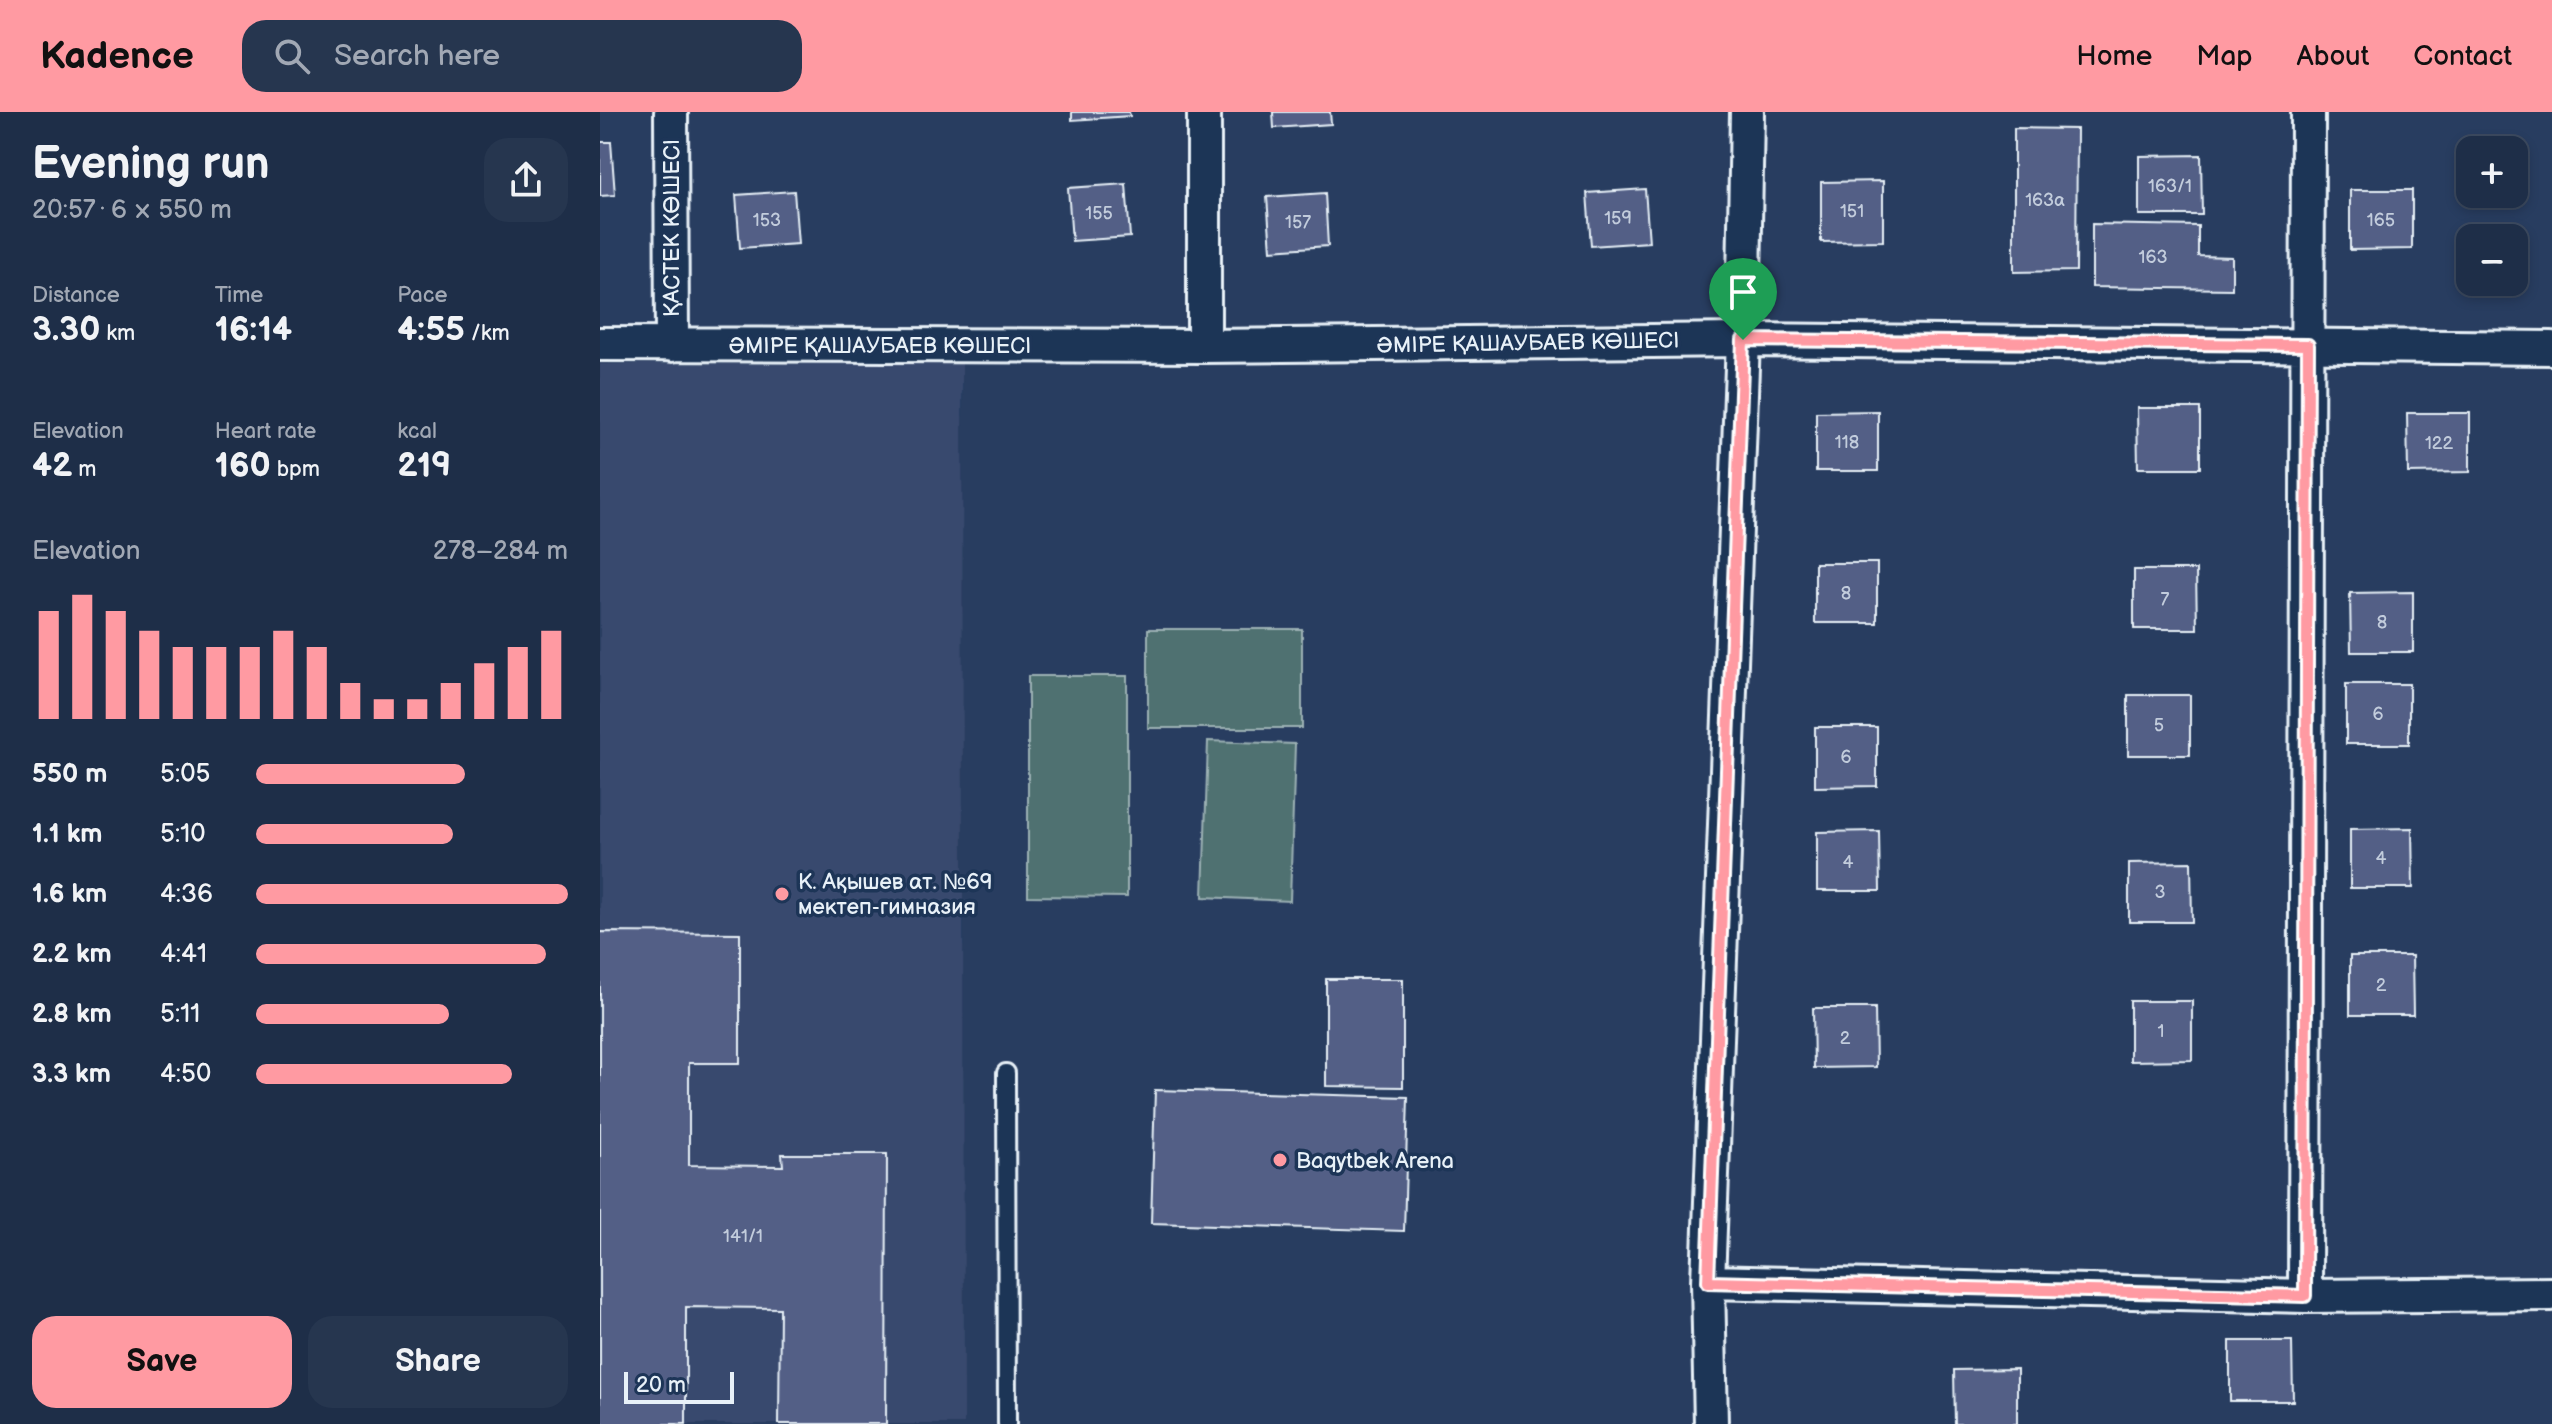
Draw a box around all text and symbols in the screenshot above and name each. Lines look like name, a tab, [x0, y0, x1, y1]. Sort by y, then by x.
search box	[242, 20, 802, 92]
text: Kadence	[40, 34, 194, 79]
icon: search	[270, 34, 314, 78]
text: Search here	[334, 38, 500, 74]
text: Home	[2076, 40, 2152, 73]
text: Map	[2196, 40, 2253, 73]
text: About	[2297, 40, 2369, 73]
text: Contact	[2413, 40, 2512, 73]
map controls	[2456, 136, 2528, 296]
button: +	[2456, 136, 2528, 208]
text: Evening run	[32, 138, 269, 191]
button: share	[484, 138, 568, 222]
street label: ҚАСТЕК КӨШЕСІ	[659, 139, 686, 317]
house number: 163/1	[2148, 176, 2192, 197]
house number: 163а	[2025, 190, 2065, 211]
text: 20:57 · 6 × 550 m	[32, 195, 232, 226]
house number: 151	[1840, 201, 1864, 222]
house number: 155	[1085, 203, 1113, 224]
house number: 159	[1604, 208, 1632, 229]
house number: 153	[753, 210, 781, 231]
house number: 165	[2367, 210, 2395, 231]
house number: 157	[1285, 212, 1311, 233]
button: −	[2456, 224, 2528, 296]
house number: 163	[2138, 247, 2168, 268]
pin	[1709, 258, 1777, 340]
icon: arrive	[1721, 270, 1765, 314]
text: Distance	[32, 282, 120, 309]
text: Time	[215, 282, 263, 309]
text: Pace	[397, 282, 448, 309]
text: 3.30	[32, 309, 100, 350]
text: 16:14	[215, 309, 292, 350]
text: 4:55	[397, 309, 465, 350]
text: km	[100, 320, 135, 347]
text: /km	[465, 320, 510, 347]
street label: ӘМІРЕ ҚАШАУБАЕВ КӨШЕСІ	[1377, 327, 1680, 360]
street label: ӘМІРЕ ҚАШАУБАЕВ КӨШЕСІ	[729, 333, 1031, 360]
text: Elevation	[32, 418, 124, 445]
text: Heart rate	[215, 418, 316, 445]
text: kcal	[397, 418, 437, 445]
house number: 118	[1835, 432, 1859, 453]
house number: 122	[2425, 433, 2453, 454]
text: 42	[32, 445, 72, 486]
text: 160	[215, 445, 271, 486]
text: 219	[397, 445, 451, 486]
text: m	[72, 456, 97, 483]
text: bpm	[271, 456, 320, 483]
text: Elevation	[32, 536, 140, 567]
text: 278–284 m	[433, 536, 568, 567]
house number: 8	[1841, 583, 1851, 604]
house number: 7	[2161, 589, 2170, 610]
house number: 8	[2377, 612, 2387, 633]
house number: 6	[2373, 704, 2384, 725]
house number: 5	[2154, 715, 2164, 736]
house number: 6	[1841, 747, 1852, 768]
text: 550 m	[32, 759, 107, 790]
text: 5:05	[160, 759, 210, 790]
text: 1.1 km	[32, 819, 102, 850]
text: 5:10	[160, 819, 206, 850]
house number: 4	[2376, 848, 2387, 869]
house number: 4	[1843, 852, 1854, 873]
place label: К. Ақышев ат. №69 мектеп-гимназия	[798, 869, 992, 921]
text: 1.6 km	[32, 879, 107, 910]
text: 4:36	[160, 879, 213, 910]
house number: 3	[2154, 882, 2166, 903]
marker: К. Ақышев ат. №69 мектеп-гимназия	[773, 885, 791, 903]
text: 2.2 km	[32, 939, 112, 970]
text: 4:41	[160, 939, 207, 970]
house number: 2	[2376, 975, 2387, 996]
text: 2.8 km	[32, 999, 112, 1030]
text: 5:11	[160, 999, 200, 1030]
house number: 1	[2158, 1021, 2164, 1042]
house number: 2	[1840, 1028, 1851, 1049]
text: 3.3 km	[32, 1059, 111, 1090]
text: 4:50	[160, 1059, 211, 1090]
place label: Baqytbek Arena	[1296, 1148, 1454, 1175]
marker: Baqytbek Arena	[1271, 1151, 1289, 1169]
house number: 141/1	[723, 1226, 763, 1247]
button: Save	[32, 1316, 292, 1408]
button: Share	[308, 1316, 568, 1408]
scale bar	[624, 1368, 734, 1404]
text: 20 m	[636, 1372, 686, 1399]

